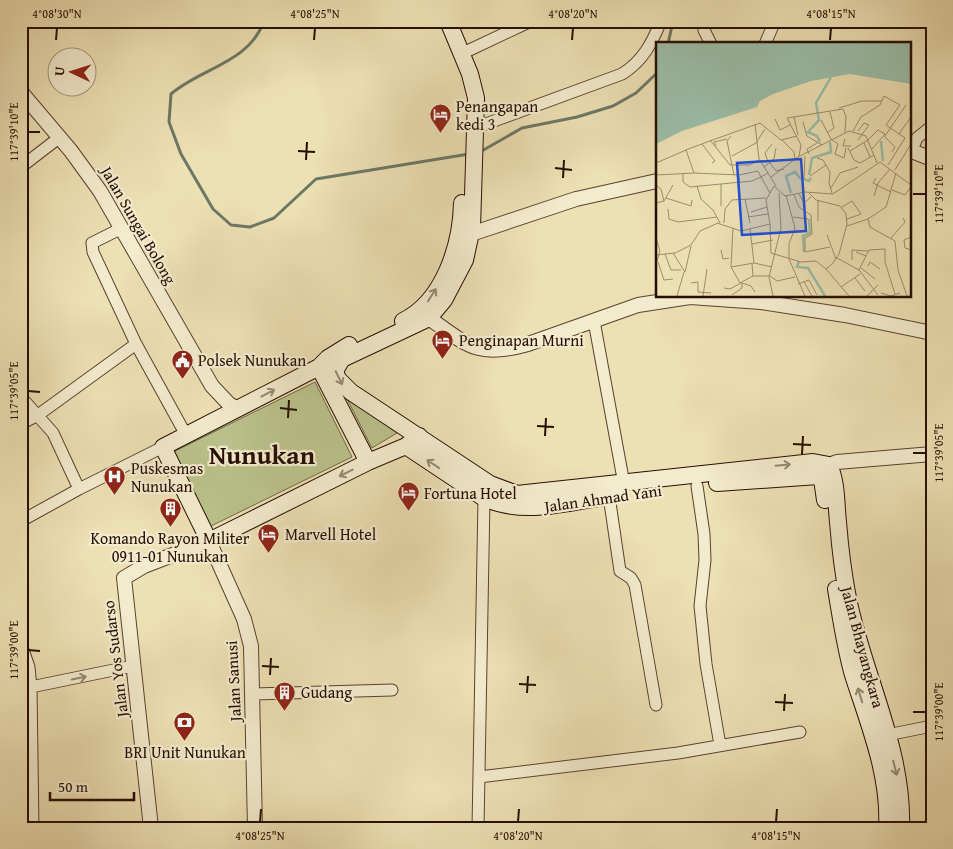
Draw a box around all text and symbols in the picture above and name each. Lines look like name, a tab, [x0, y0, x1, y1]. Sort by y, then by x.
text: 4°08'30"N	[32, 5, 82, 22]
text: 4°08'25"N	[290, 5, 340, 22]
text: 4°08'20"N	[548, 5, 598, 22]
text: 4°08'15"N	[806, 5, 856, 22]
inset map	[656, 42, 910, 298]
north arrow	[48, 48, 98, 98]
text: U	[49, 65, 69, 76]
place label: Penangapan kedi 3	[456, 94, 538, 136]
text: 117°39'10"E	[5, 102, 22, 162]
hotel icon: Penangapan kedi 3	[428, 103, 452, 134]
street label: Jalan Sungai Bolong	[94, 160, 183, 289]
text: 117°39'10"E	[930, 164, 947, 224]
one-way arrow	[427, 289, 437, 303]
hotel icon: Penginapan Murni	[431, 328, 455, 359]
place label: Penginapan Murni	[459, 328, 584, 352]
public building icon: Polsek Nunukan	[170, 348, 194, 379]
place label: Polsek Nunukan	[198, 348, 306, 372]
text: 117°39'05"E	[5, 361, 22, 421]
one-way arrow	[335, 370, 344, 385]
one-way arrow	[260, 388, 275, 397]
text: 117°39'05"E	[930, 423, 947, 483]
district label: Nunukan	[209, 435, 316, 474]
place label: Puskesmas Nunukan	[131, 456, 203, 498]
one-way arrow	[426, 459, 440, 469]
one-way arrow	[774, 460, 790, 470]
hospital icon: Puskesmas Nunukan	[103, 465, 127, 496]
one-way arrow	[338, 468, 353, 478]
street label: Jalan Ahmad Yani	[541, 478, 664, 518]
hotel icon: Fortuna Hotel	[396, 481, 420, 512]
place label: Fortuna Hotel	[424, 481, 517, 505]
building icon: Komando Rayon Militer 0911-01 Nunukan	[158, 497, 182, 528]
hotel icon: Marvell Hotel	[257, 522, 281, 553]
place label: Marvell Hotel	[285, 522, 377, 546]
place label: Komando Rayon Militer 0911-01 Nunukan	[91, 526, 250, 568]
street label: Jalan Bhayangkara	[835, 582, 891, 711]
street label: Jalan Yos Sudarso	[96, 599, 134, 721]
text: 117°39'00"E	[5, 620, 22, 680]
street label: Jalan Sanusi	[219, 639, 247, 724]
one-way arrow	[71, 672, 87, 682]
building icon: Gudang	[273, 680, 297, 711]
place label: Gudang	[301, 680, 352, 704]
text: 117°39'00"E	[930, 682, 947, 742]
one-way arrow	[854, 688, 864, 704]
bank icon: BRI Unit Nunukan	[173, 711, 197, 742]
place label: BRI Unit Nunukan	[124, 740, 246, 764]
one-way arrow	[891, 760, 900, 776]
scale bar	[50, 769, 134, 801]
text: 50 m	[58, 776, 89, 797]
text: 4°08'25"N	[235, 827, 285, 844]
text: 4°08'20"N	[493, 827, 543, 844]
text: 4°08'15"N	[751, 827, 801, 844]

